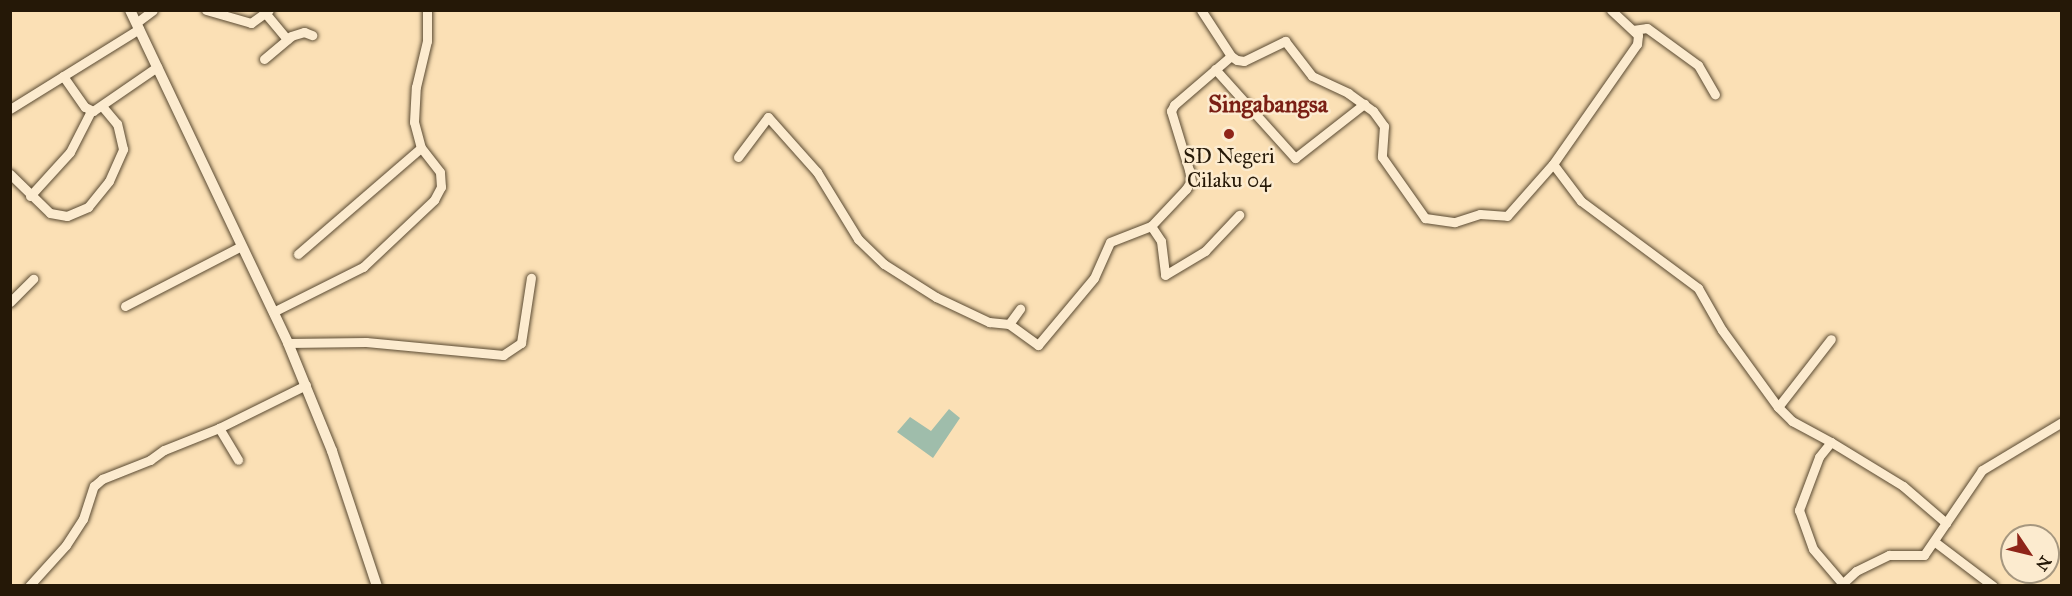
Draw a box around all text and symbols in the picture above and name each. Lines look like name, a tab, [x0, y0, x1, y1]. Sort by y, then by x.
district label: Singabangsa	[1208, 91, 1328, 119]
marker: SD Negeri Cilaku 04	[1222, 127, 1236, 141]
place label: SD Negeri Cilaku 04	[1183, 143, 1275, 193]
north arrow	[2000, 524, 2060, 584]
text: N	[2032, 552, 2055, 574]

